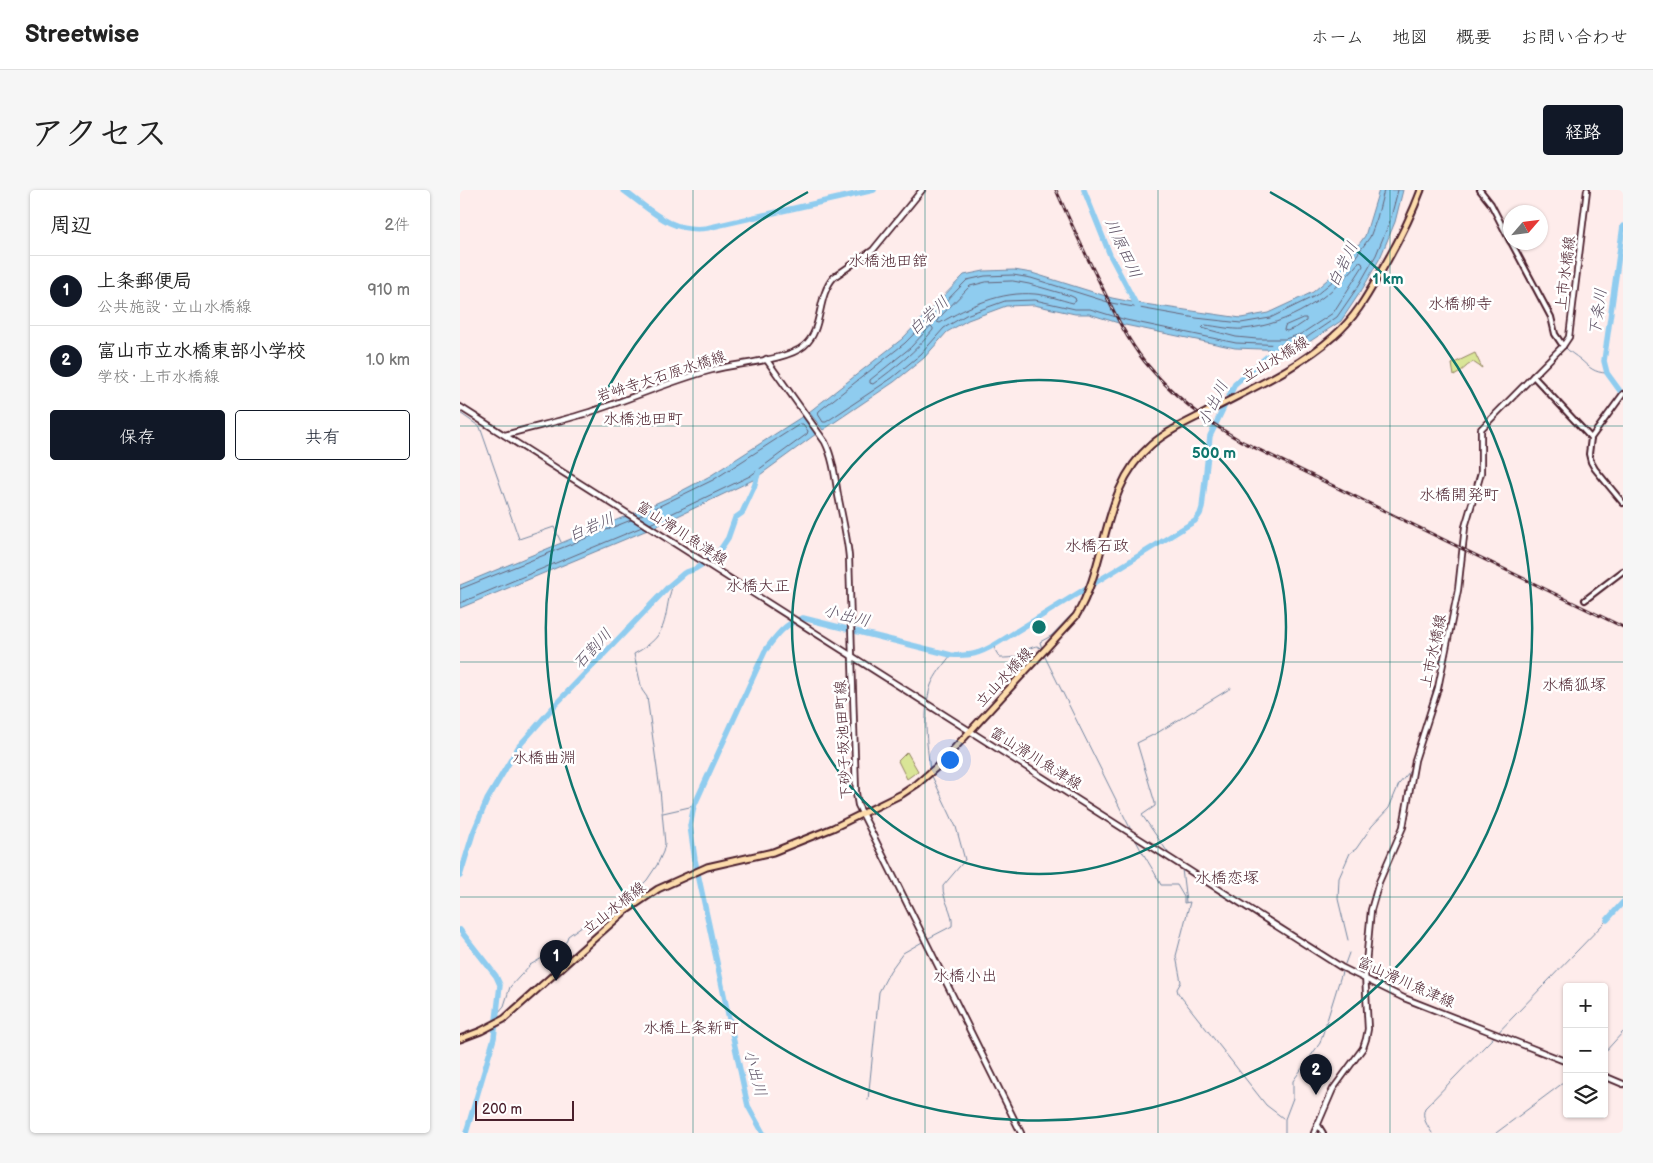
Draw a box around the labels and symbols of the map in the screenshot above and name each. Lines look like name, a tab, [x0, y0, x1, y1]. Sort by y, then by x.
north arrow	[1503, 205, 1548, 250]
water label: 川原田川	[1101, 216, 1145, 282]
street label: 上市水橋線	[1551, 235, 1579, 311]
water label: 白岩川	[1324, 239, 1362, 290]
district label: 水橋池田舘	[848, 252, 928, 271]
text: 1 km	[1372, 270, 1404, 289]
water label: 下条川	[1586, 287, 1611, 337]
water label: 白岩川	[905, 293, 953, 339]
district label: 水橋柳寺	[1428, 295, 1492, 314]
street label: 立山水橋線	[1238, 332, 1312, 387]
street label: 岩峅寺大石原水橋線	[594, 347, 728, 406]
water label: 小出川	[1194, 378, 1233, 429]
district label: 水橋池田町	[603, 410, 683, 429]
text: 500 m	[1192, 444, 1236, 463]
district label: 水橋開発町	[1419, 486, 1499, 505]
street label: 富山滑川魚津線	[633, 497, 731, 570]
water label: 白岩川	[566, 509, 617, 546]
district label: 水橋石政	[1065, 537, 1129, 556]
district label: 水橋大正	[726, 577, 790, 596]
water label: 小出川	[821, 601, 872, 631]
street label: 上市水橋線	[1416, 612, 1451, 690]
centre of rings	[1030, 618, 1048, 636]
water label: 石割川	[570, 625, 616, 673]
street label: 立山水橋線	[972, 643, 1037, 711]
district label: 水橋狐塚	[1542, 676, 1606, 695]
street label: 下砂子坂池田町線	[831, 680, 856, 800]
street label: 富山滑川魚津線	[986, 723, 1085, 794]
your location	[937, 747, 963, 773]
district label: 水橋曲淵	[512, 749, 576, 768]
district label: 水橋恋塚	[1195, 869, 1259, 888]
street label: 立山水橋線	[579, 878, 650, 939]
pin: 1	[540, 940, 572, 981]
street label: 富山滑川魚津線	[1354, 952, 1458, 1012]
district label: 水橋小出	[933, 967, 997, 986]
district label: 水橋上条新町	[643, 1019, 739, 1038]
water label: 小出川	[739, 1048, 770, 1099]
pin: 2	[1300, 1054, 1332, 1095]
scale bar	[475, 1098, 574, 1121]

